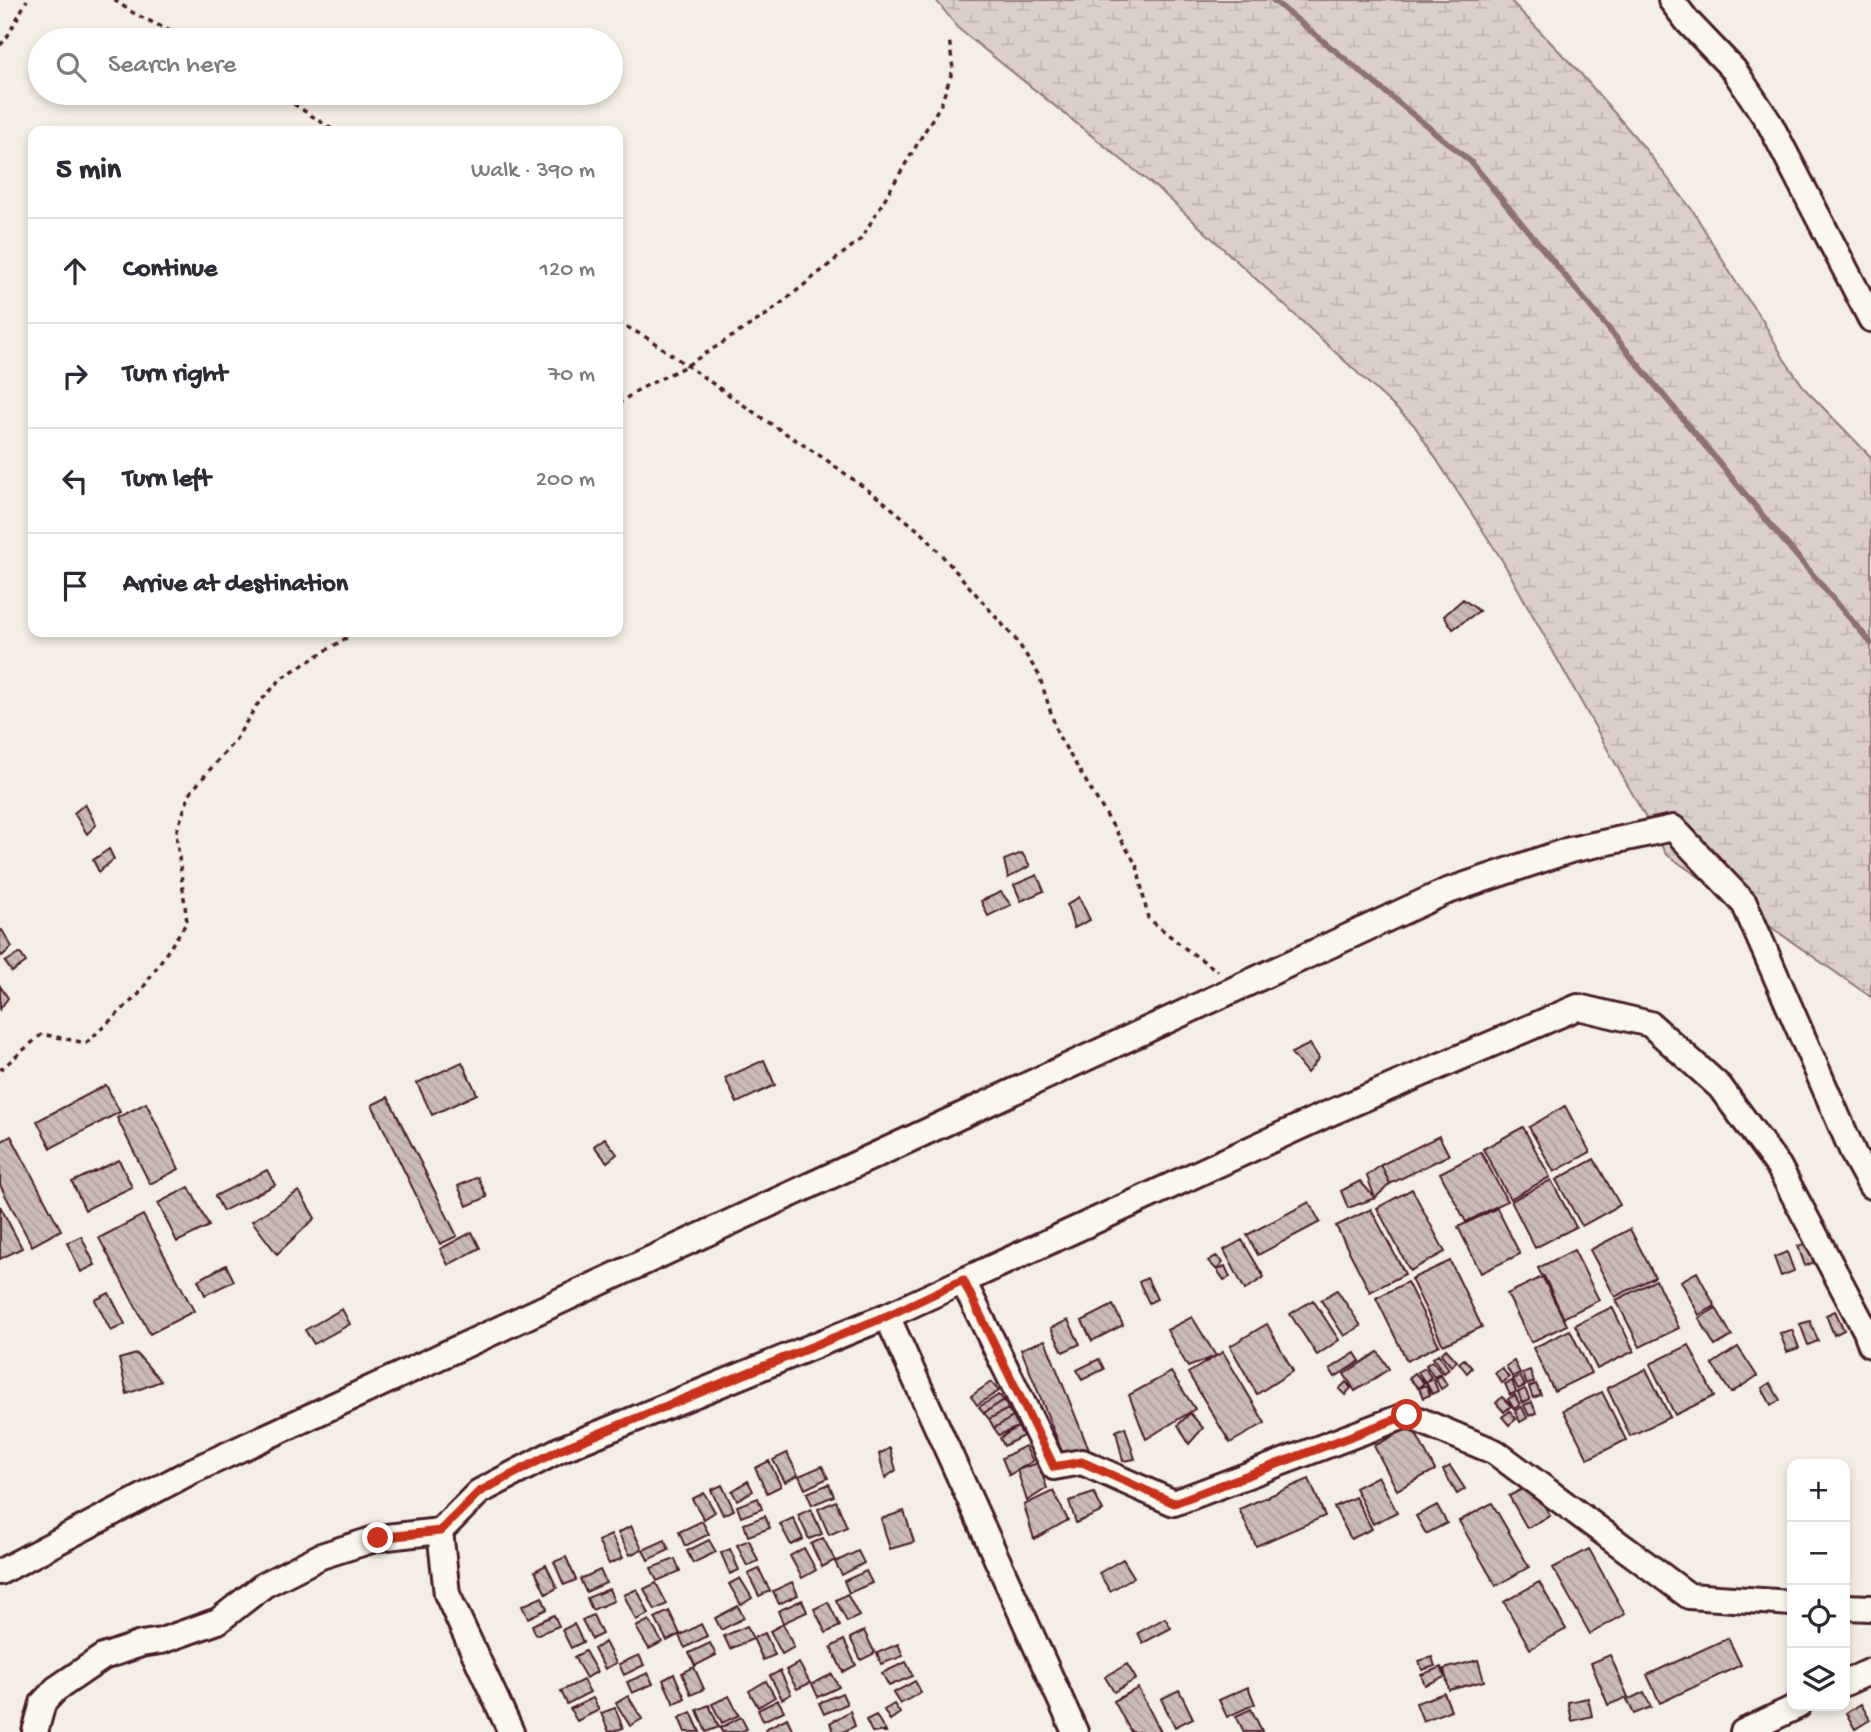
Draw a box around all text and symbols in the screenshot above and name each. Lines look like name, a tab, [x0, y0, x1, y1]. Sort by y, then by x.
search box	[28, 28, 623, 105]
icon: search	[52, 48, 90, 86]
text: Search here	[108, 51, 236, 82]
text: 5 min	[56, 154, 121, 189]
text: Walk · 390 m	[471, 158, 595, 185]
icon: ahead	[56, 252, 94, 290]
text: Continue	[123, 255, 217, 286]
text: 120 m	[540, 257, 595, 284]
icon: right	[56, 357, 94, 395]
text: Turn right	[123, 360, 227, 391]
text: 70 m	[548, 362, 595, 389]
icon: left	[56, 462, 94, 500]
text: Turn left	[123, 465, 211, 496]
text: 200 m	[536, 467, 595, 494]
icon: arrive	[56, 567, 94, 605]
text: Arrive at destination	[123, 570, 348, 601]
route start	[1391, 1399, 1422, 1430]
map controls	[1787, 1459, 1850, 1711]
button: +	[1787, 1459, 1850, 1522]
route end	[362, 1522, 393, 1553]
button: −	[1787, 1522, 1850, 1585]
button: locate	[1787, 1585, 1850, 1648]
button: layers	[1787, 1648, 1850, 1711]

